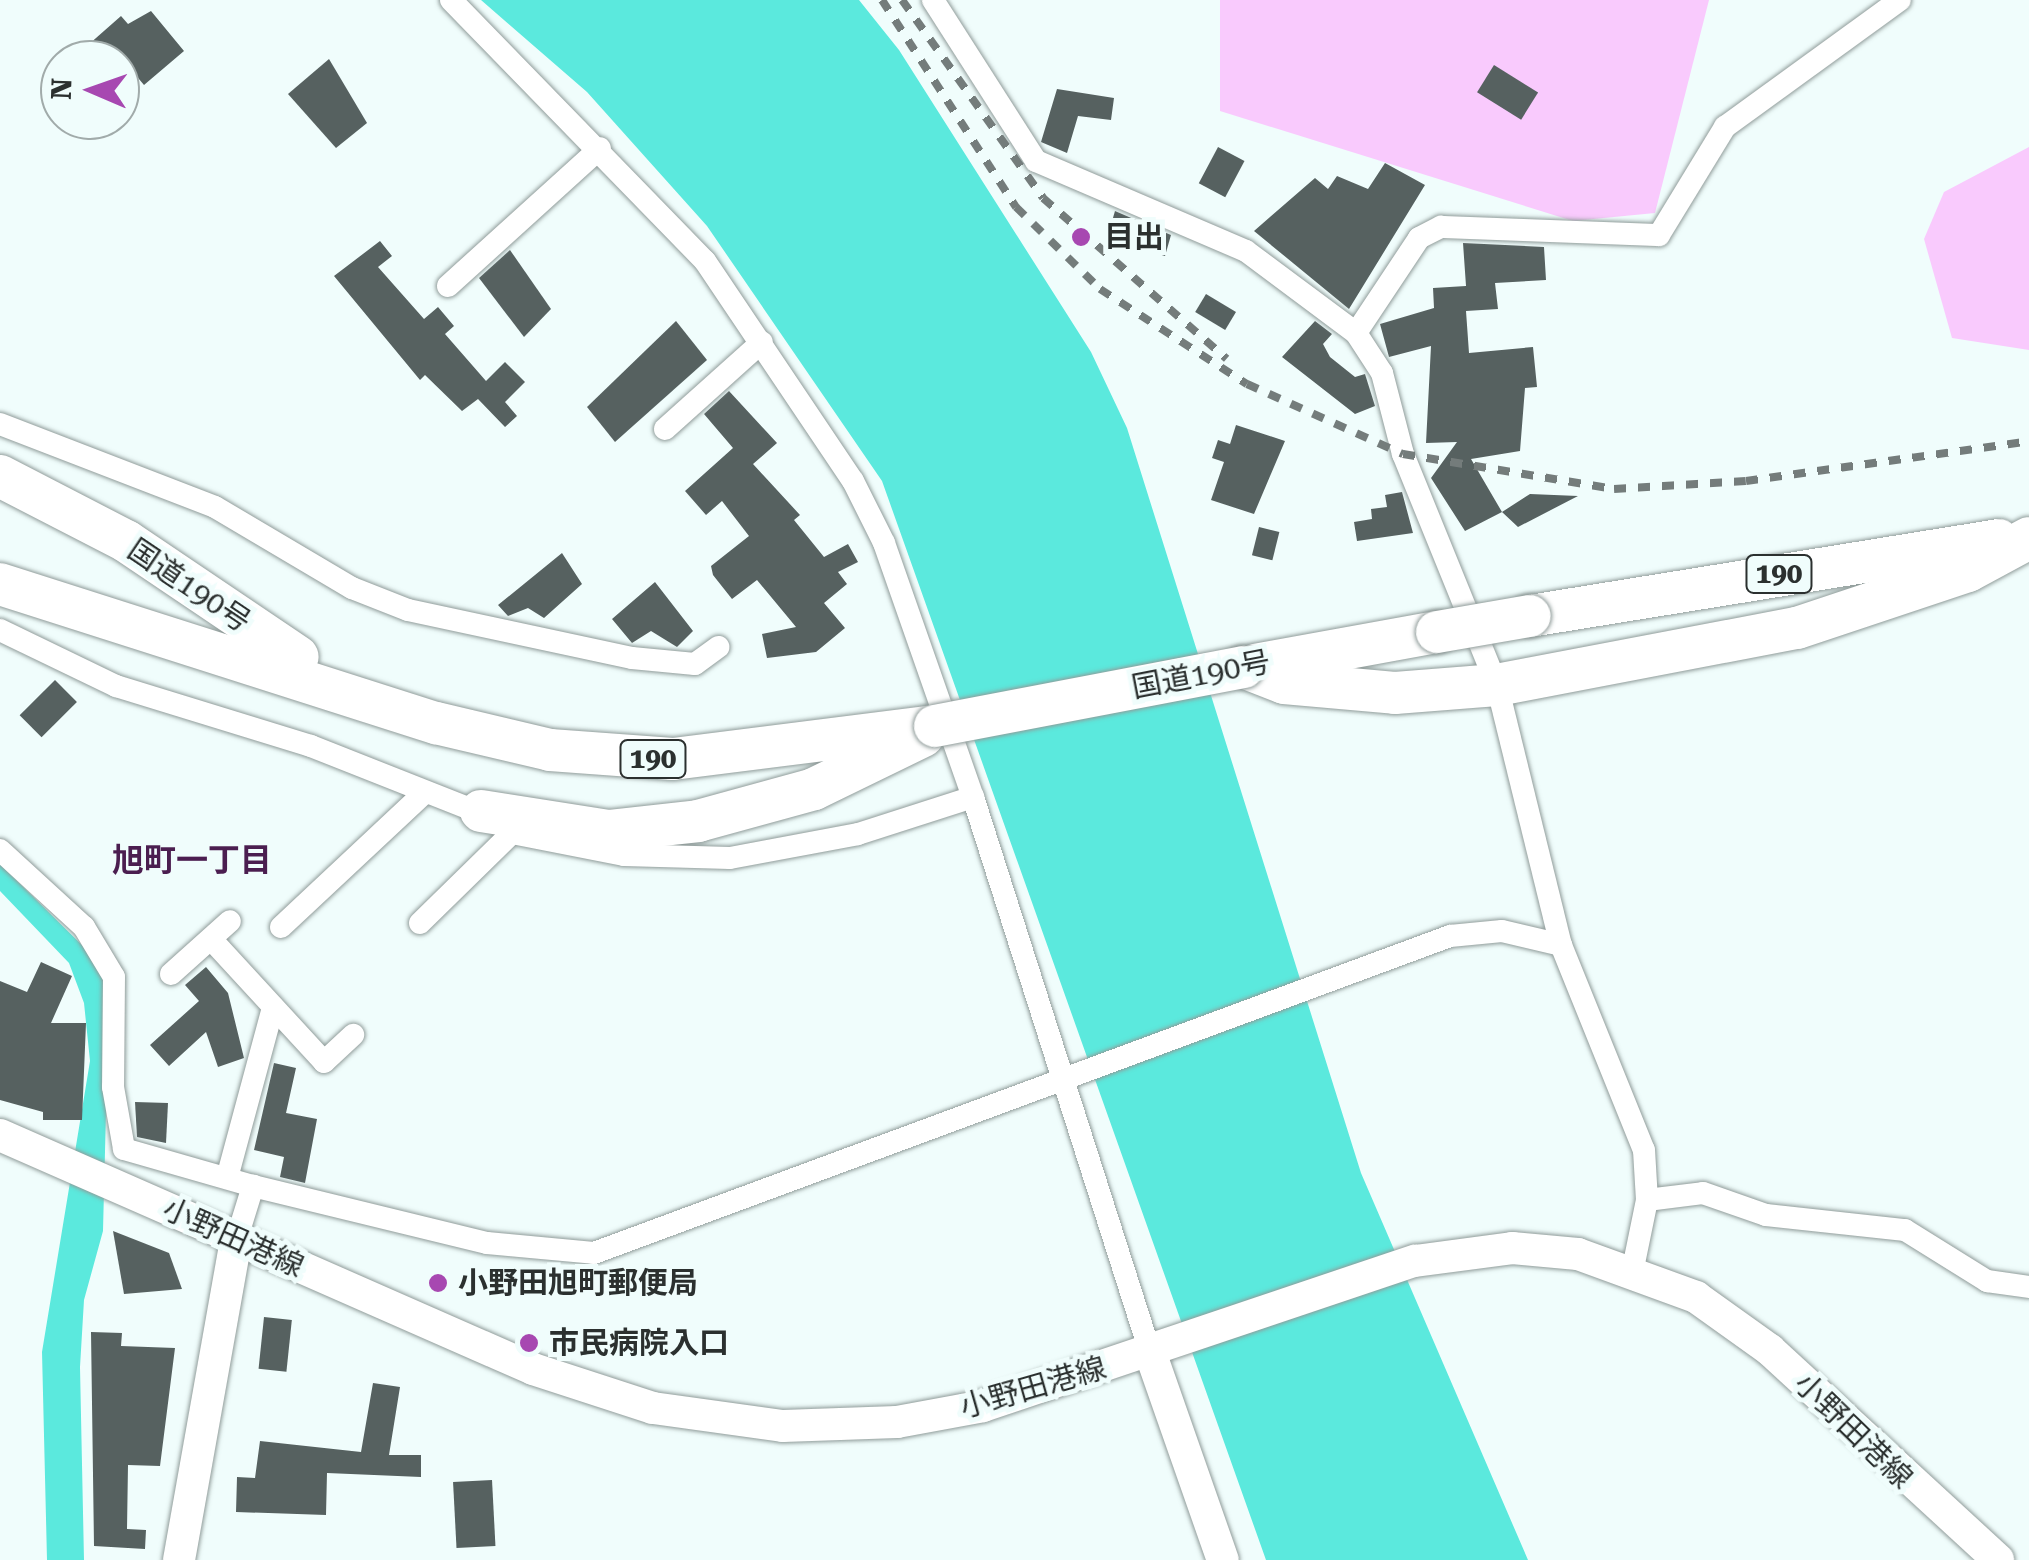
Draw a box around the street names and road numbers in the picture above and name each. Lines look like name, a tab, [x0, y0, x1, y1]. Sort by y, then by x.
street label: 国道190号	[121, 532, 257, 640]
road number: 190	[1744, 551, 1814, 597]
street label: 国道190号	[1129, 644, 1273, 706]
road number: 190	[618, 736, 688, 782]
street label: 小野田港線	[157, 1191, 309, 1285]
street label: 小野田港線	[956, 1350, 1110, 1426]
street label: 小野田港線	[1787, 1366, 1919, 1496]

